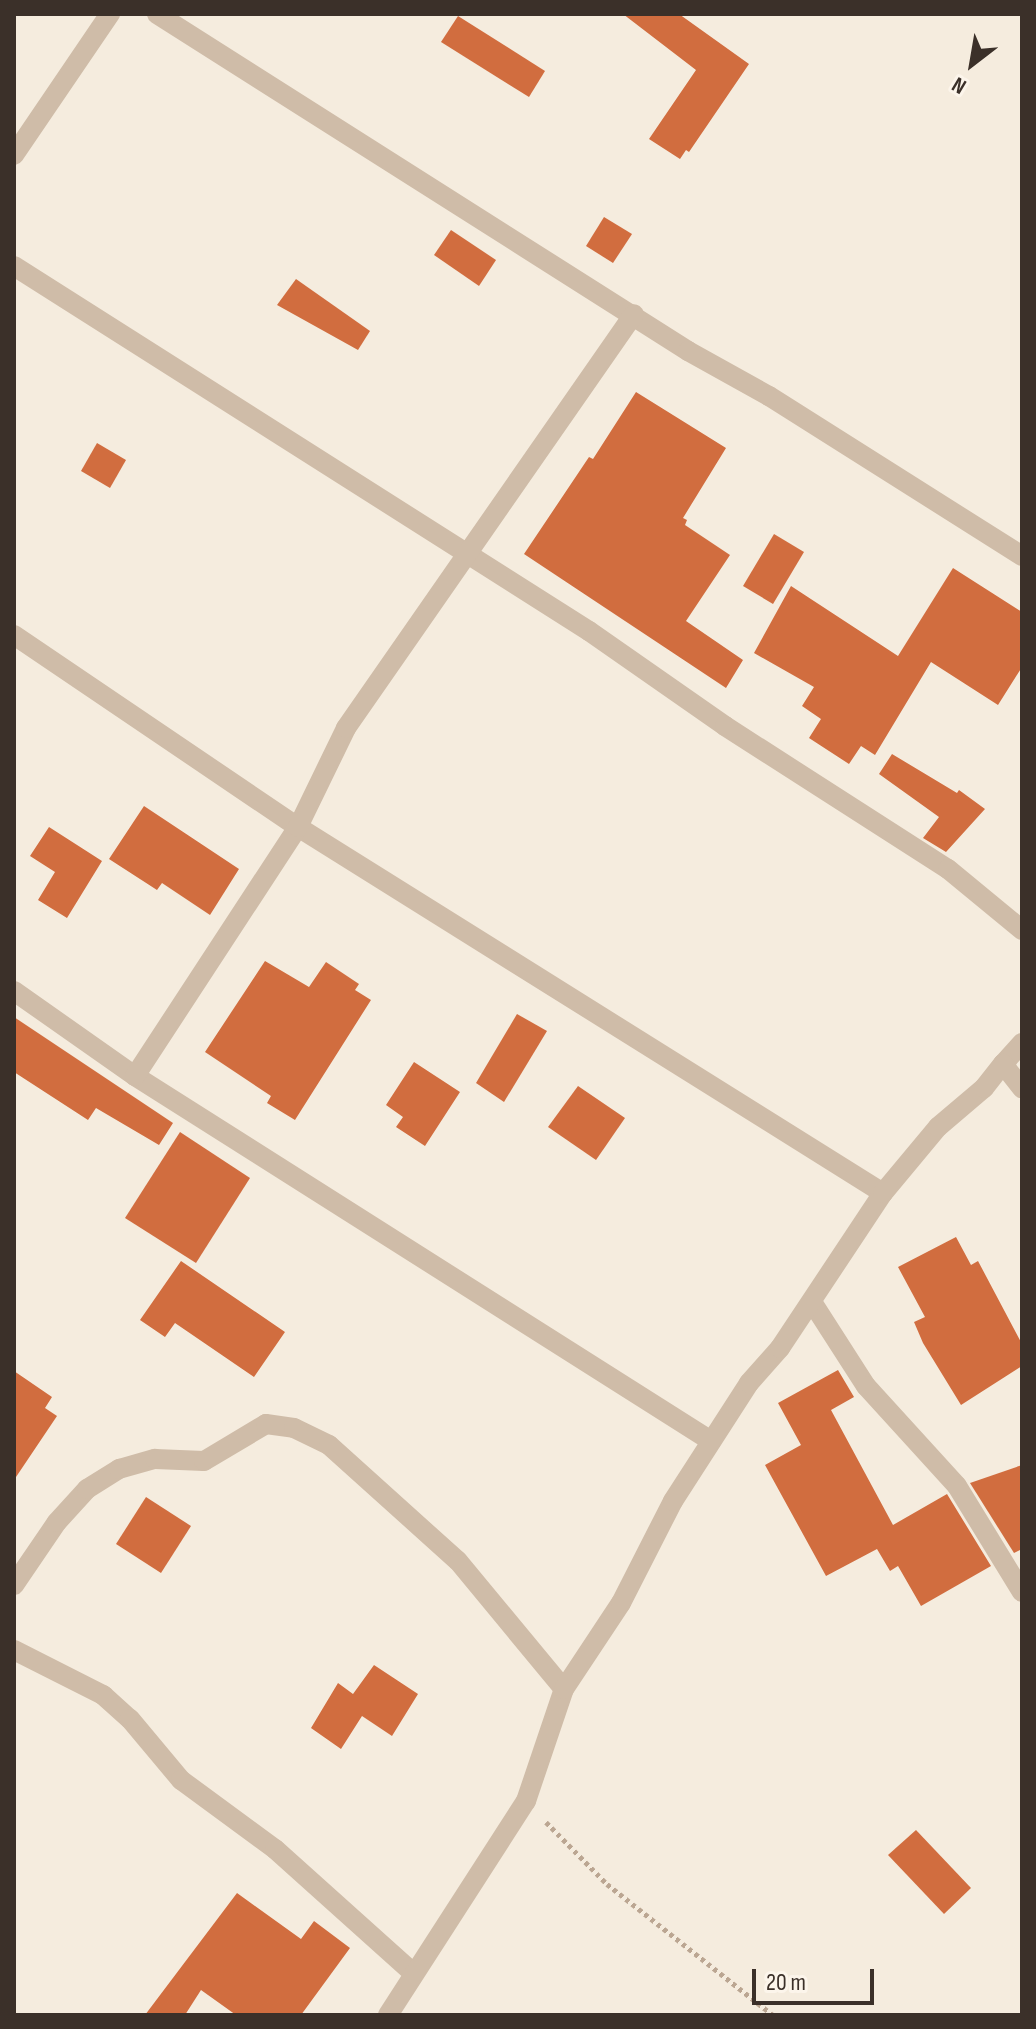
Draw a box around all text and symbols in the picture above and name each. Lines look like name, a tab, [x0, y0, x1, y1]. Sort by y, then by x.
north arrow	[932, 24, 1012, 104]
text: N	[947, 70, 971, 100]
scale bar	[756, 1953, 878, 2003]
text: 20 m	[766, 1968, 806, 1997]

